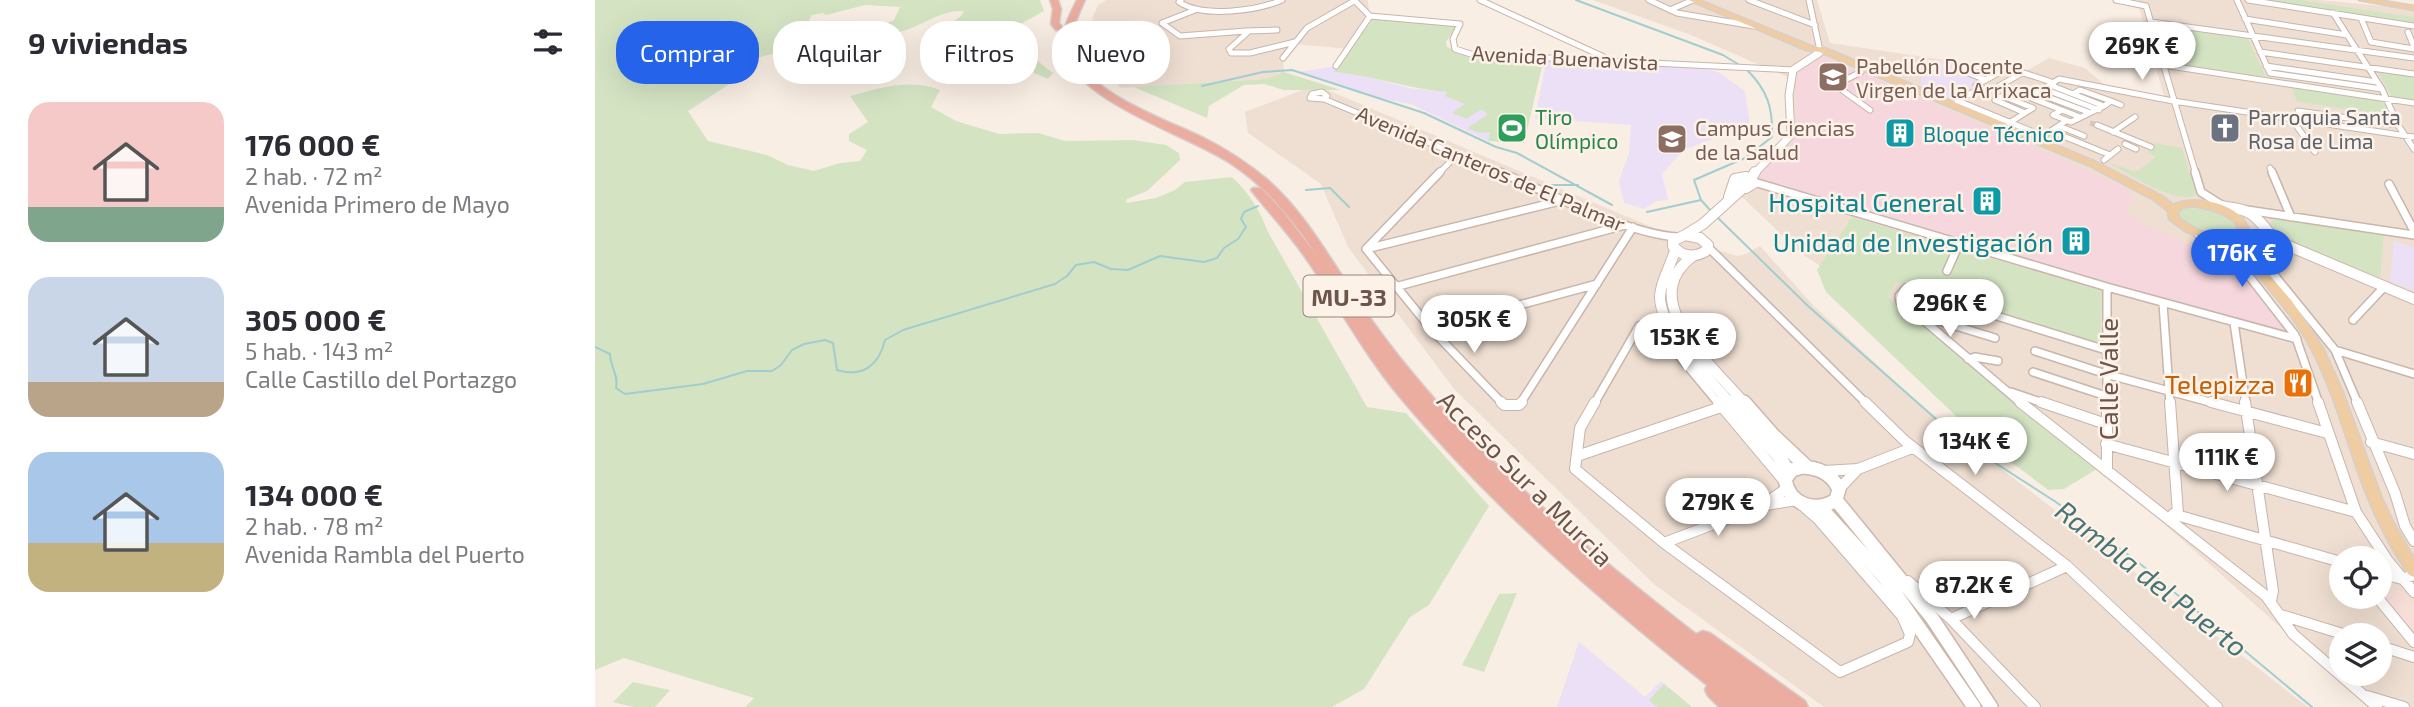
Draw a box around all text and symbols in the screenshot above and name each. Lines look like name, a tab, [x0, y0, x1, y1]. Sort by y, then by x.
chip: Comprar	[616, 21, 759, 84]
chip: Alquilar	[773, 21, 906, 84]
chip: Filtros	[920, 21, 1038, 84]
chip: Nuevo	[1052, 21, 1170, 84]
pin: 269K €	[2085, 22, 2199, 82]
icon: filters	[529, 23, 567, 61]
text: 9 viviendas	[28, 24, 188, 60]
text: 269K €	[2105, 31, 2179, 59]
street label: Avenida Buenavista	[1471, 40, 1659, 74]
place label: Pabellón Docente Virgen de la Arrixaca	[1856, 53, 2052, 102]
school or university icon: Pabellón Docente Virgen de la Arrixaca	[1816, 60, 1850, 94]
street label: Avenida Canteros de El Palmar	[1353, 100, 1630, 236]
place label: Tiro Olímpico	[1535, 104, 1618, 153]
place label: Parroquia Santa Rosa de Lima	[2248, 104, 2401, 153]
sports icon: Tiro Olímpico	[1495, 111, 1529, 145]
church icon: Parroquia Santa Rosa de Lima	[2208, 111, 2242, 145]
place label: Campus Ciencias de la Salud	[1695, 115, 1855, 164]
building icon: Bloque Técnico	[1883, 116, 1917, 150]
place label: Bloque Técnico	[1923, 121, 2064, 146]
school or university icon: Campus Ciencias de la Salud	[1655, 122, 1689, 156]
text: 176 000 €	[245, 126, 381, 162]
icon: home	[84, 130, 168, 214]
text: 2 hab. · 72 m²	[245, 162, 383, 190]
building icon: Hospital General	[1970, 184, 2004, 218]
place label: Hospital General	[1768, 186, 1964, 217]
text: Avenida Primero de Mayo	[245, 190, 510, 218]
building icon: Unidad de Investigación	[2059, 224, 2093, 258]
place label: Unidad de Investigación	[1773, 226, 2053, 257]
pin: 176K €	[2185, 230, 2299, 289]
text: 176K €	[2207, 238, 2277, 266]
road number: MU-33	[1303, 276, 1395, 316]
pin: 296K €	[1893, 280, 2007, 339]
text: 296K €	[1913, 288, 1987, 316]
pin: 305K €	[1417, 296, 1531, 355]
text: 305 000 €	[245, 301, 387, 337]
text: 305K €	[1437, 304, 1511, 332]
icon: home	[84, 305, 168, 389]
pin: 153K €	[1628, 314, 1742, 373]
street label: Calle Valle	[2092, 318, 2123, 440]
text: 153K €	[1650, 322, 1720, 350]
text: 5 hab. · 143 m²	[245, 337, 393, 365]
text: Calle Castillo del Portazgo	[245, 365, 517, 393]
restaurant icon: Telepizza	[2281, 366, 2315, 400]
place label: Telepizza	[2165, 368, 2275, 399]
street label: Acceso Sur a Murcia	[1432, 384, 1620, 572]
pin: 134K €	[1918, 418, 2032, 477]
text: 134K €	[1939, 426, 2011, 454]
pin: 111K €	[2170, 434, 2284, 493]
text: 111K €	[2195, 442, 2259, 470]
text: 134 000 €	[245, 476, 383, 512]
pin: 279K €	[1661, 478, 1775, 538]
icon: home	[84, 480, 168, 564]
text: 279K €	[1681, 487, 1755, 515]
water label: Rambla del Puerto	[2049, 493, 2255, 663]
text: 2 hab. · 78 m²	[245, 512, 384, 540]
text: Avenida Rambla del Puerto	[245, 540, 525, 568]
map controls	[2329, 546, 2392, 686]
button: locate	[2329, 546, 2392, 609]
pin: 87.2K €	[1909, 562, 2039, 621]
text: 87.2K €	[1935, 570, 2013, 598]
button: layers	[2329, 623, 2392, 686]

